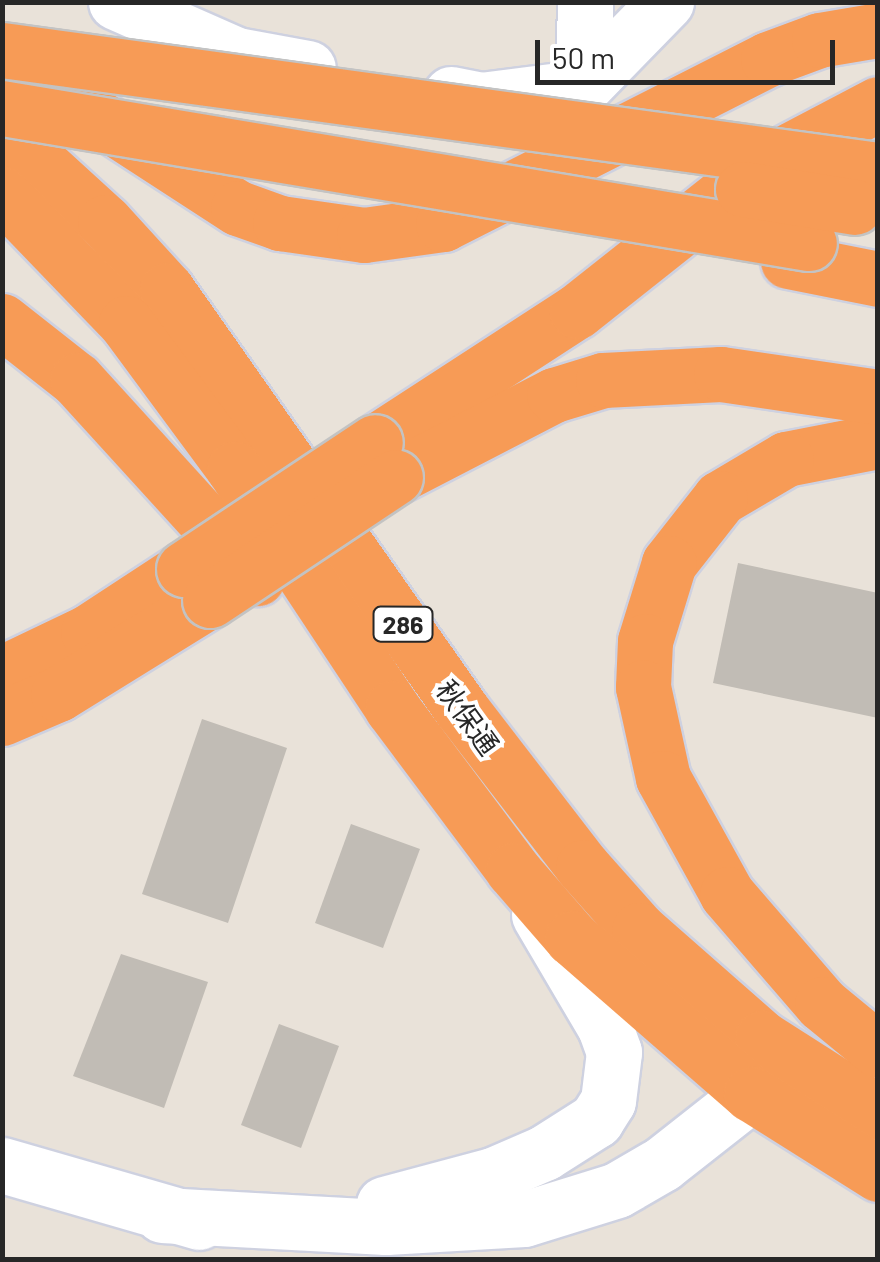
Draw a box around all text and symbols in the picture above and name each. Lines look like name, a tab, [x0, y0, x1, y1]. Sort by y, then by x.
scale bar	[540, 20, 840, 82]
text: 50 m	[552, 39, 615, 75]
road number: 286	[370, 604, 436, 644]
street label: 秋保通	[430, 673, 506, 761]

